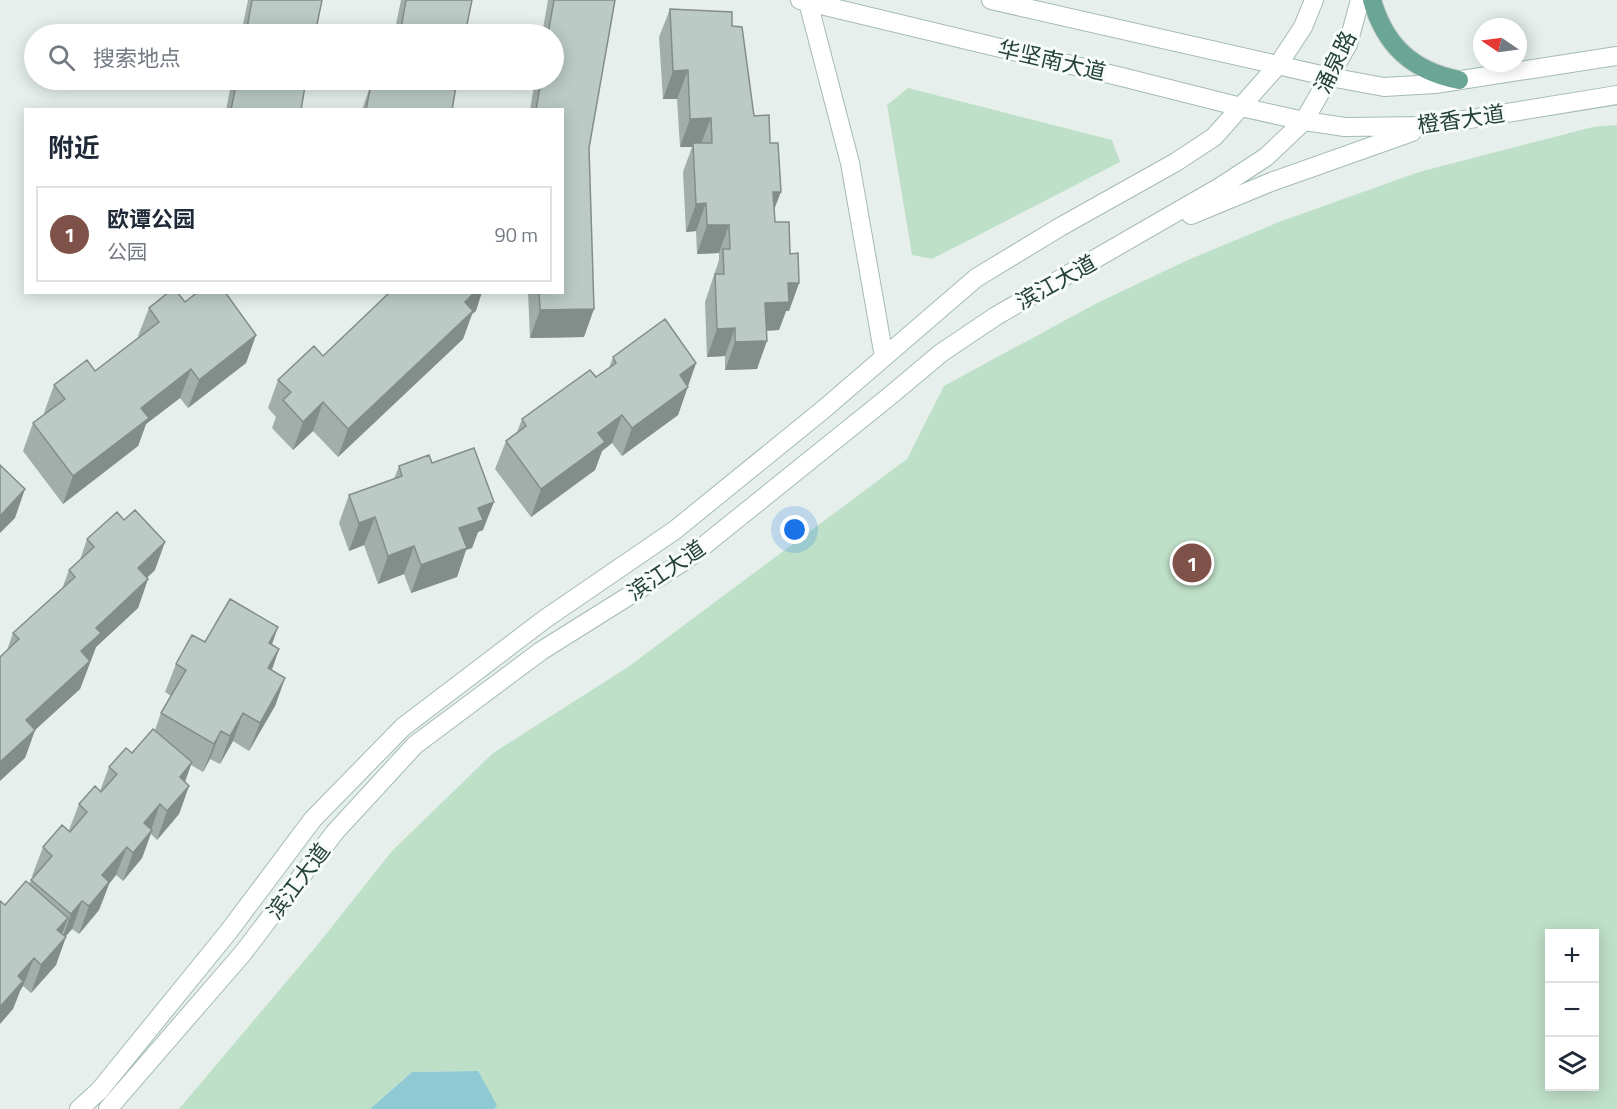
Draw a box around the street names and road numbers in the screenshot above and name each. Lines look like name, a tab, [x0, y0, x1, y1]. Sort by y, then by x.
street label: 涌泉路	[1305, 25, 1365, 99]
street label: 华坚南大道	[995, 31, 1109, 89]
street label: 橙香大道	[1415, 96, 1507, 142]
street label: 滨江大道	[1009, 246, 1103, 318]
street label: 滨江大道	[620, 531, 712, 609]
street label: 滨江大道	[258, 836, 338, 926]

